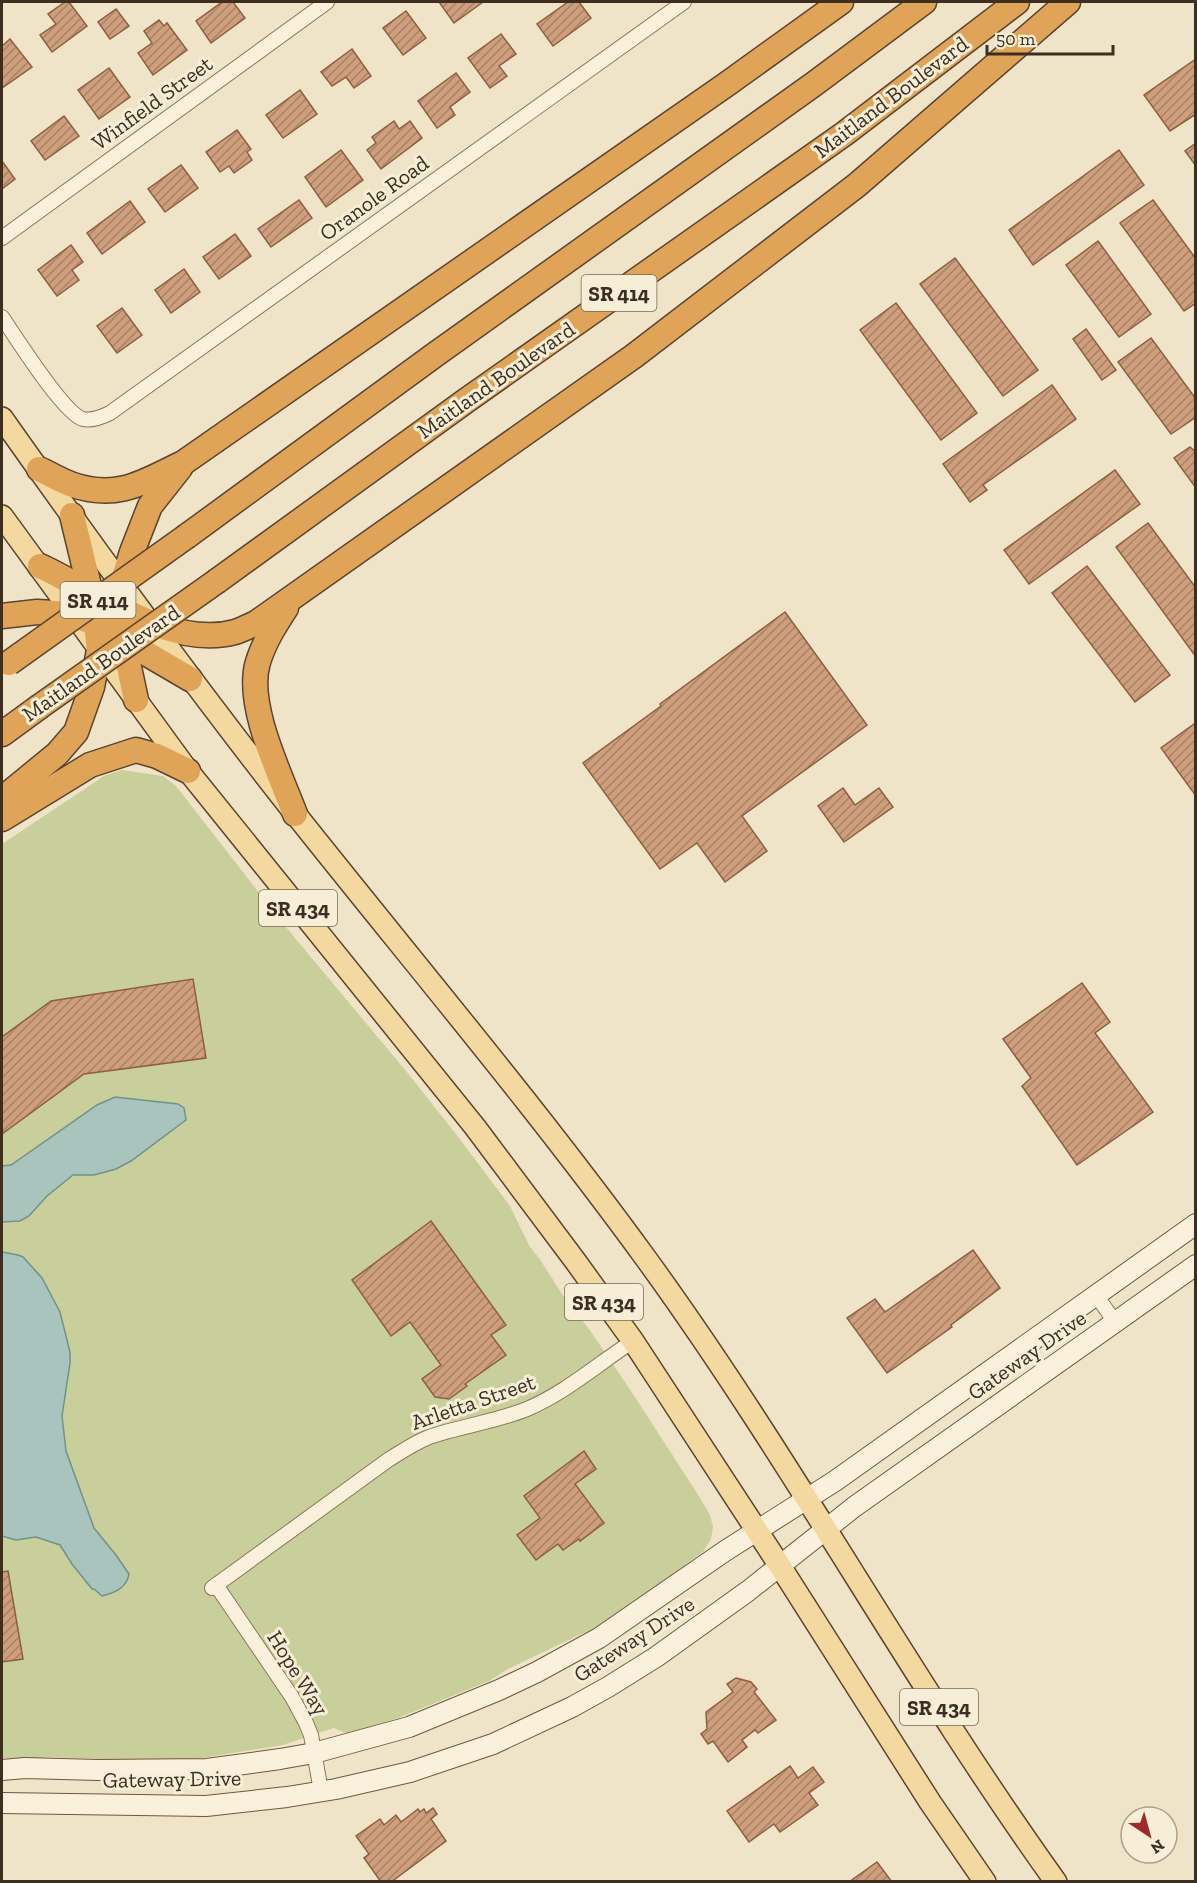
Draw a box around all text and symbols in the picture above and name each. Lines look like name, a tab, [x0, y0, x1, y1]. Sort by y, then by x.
scale bar	[987, 18, 1113, 56]
text: 50 m	[996, 28, 1036, 50]
street label: Maitland Boulevard	[809, 30, 973, 164]
street label: Winfield Street	[86, 50, 218, 156]
street label: Oranole Road	[314, 149, 434, 247]
road number: SR 414	[582, 275, 656, 311]
street label: Maitland Boulevard	[412, 316, 580, 444]
road number: SR 414	[60, 582, 136, 618]
street label: Maitland Boulevard	[17, 599, 185, 727]
road number: SR 434	[259, 890, 337, 926]
road number: SR 434	[565, 1284, 643, 1320]
street label: Gateway Drive	[962, 1304, 1092, 1406]
street label: Arletta Street	[407, 1368, 539, 1436]
street label: Gateway Drive	[569, 1590, 699, 1688]
street label: Hope Way	[261, 1626, 335, 1721]
road number: SR 434	[900, 1689, 978, 1725]
street label: Gateway Drive	[102, 1764, 242, 1794]
north arrow	[1119, 1805, 1179, 1865]
text: N	[1147, 1835, 1168, 1858]

